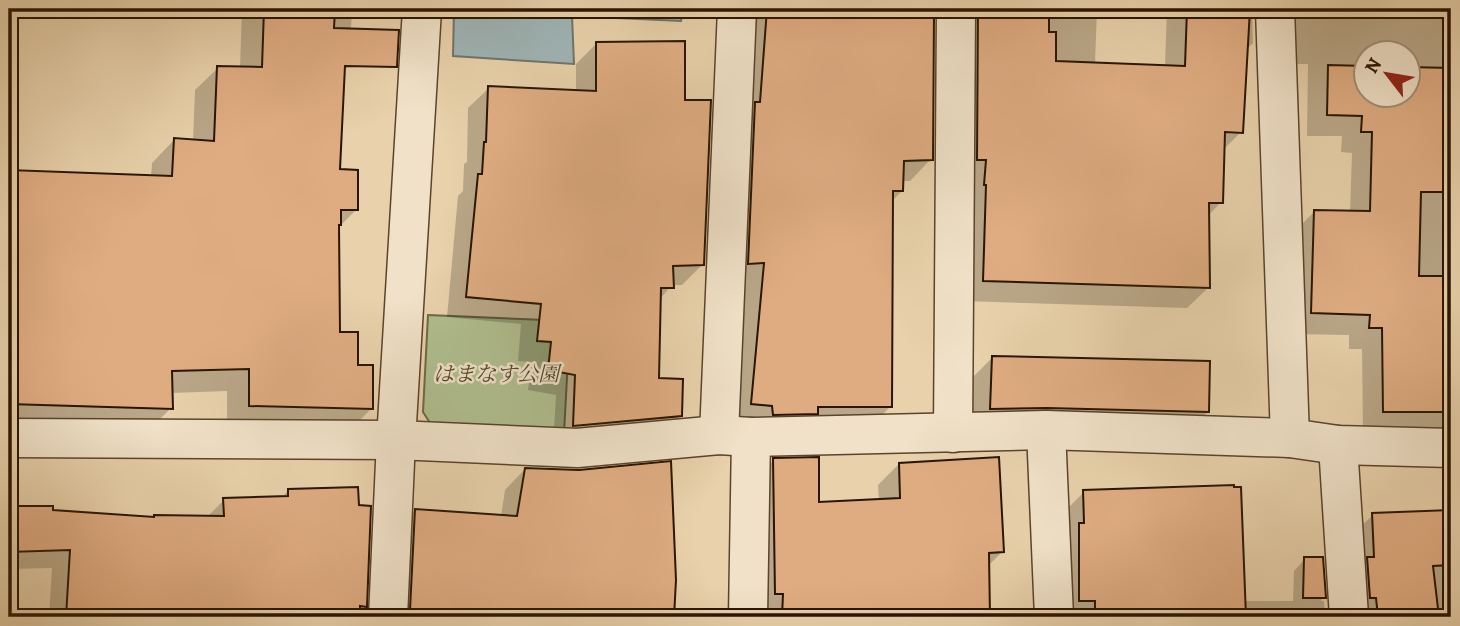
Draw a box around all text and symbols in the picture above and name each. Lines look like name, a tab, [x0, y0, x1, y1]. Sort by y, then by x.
north arrow	[1352, 38, 1422, 108]
text: N	[1359, 53, 1388, 78]
park label: はまなす公園	[433, 360, 562, 388]

